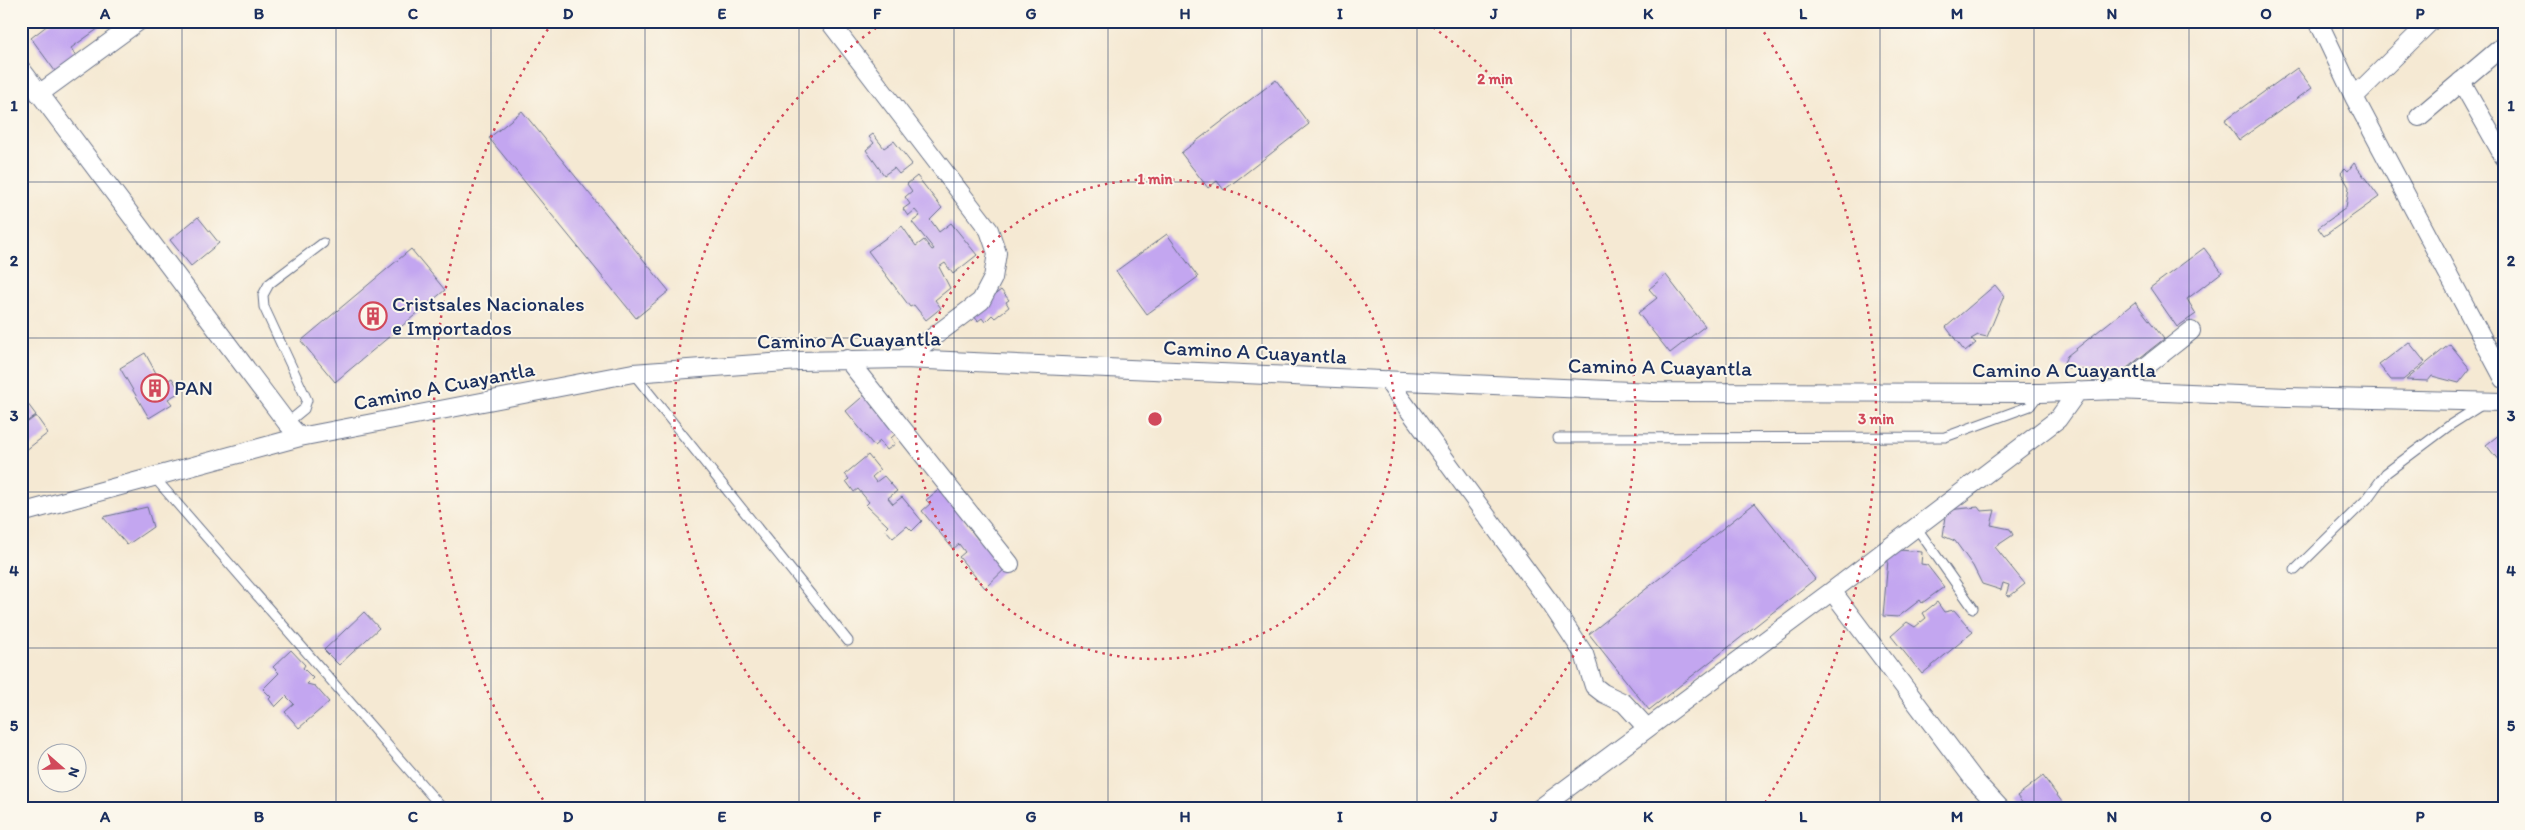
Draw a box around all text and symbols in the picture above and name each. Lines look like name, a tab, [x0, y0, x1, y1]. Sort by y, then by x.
text: A	[99, 4, 111, 23]
text: B	[254, 4, 265, 23]
text: C	[408, 4, 419, 23]
text: D	[563, 4, 574, 23]
text: E	[718, 4, 727, 23]
text: F	[873, 4, 882, 23]
text: G	[1025, 4, 1037, 23]
text: H	[1179, 4, 1191, 23]
text: I	[1337, 4, 1343, 23]
text: J	[1489, 4, 1498, 23]
text: K	[1643, 4, 1654, 23]
text: L	[1799, 4, 1808, 23]
text: M	[1951, 4, 1963, 23]
text: N	[2107, 4, 2117, 23]
text: O	[2260, 4, 2272, 23]
text: P	[2415, 4, 2425, 23]
text: 2 min	[1477, 70, 1514, 88]
text: 1	[10, 96, 18, 115]
text: 1	[2507, 96, 2515, 115]
text: 1 min	[1138, 170, 1173, 188]
text: 2	[10, 251, 19, 270]
text: 2	[2507, 251, 2516, 270]
place label: Cristsales Nacionales e Importados	[392, 291, 585, 340]
building icon: Cristsales Nacionales e Importados	[358, 301, 388, 331]
street label: Camino A Cuayantla	[757, 325, 941, 354]
street label: Camino A Cuayantla	[1162, 334, 1348, 369]
street label: Camino A Cuayantla	[1568, 352, 1752, 381]
street label: Camino A Cuayantla	[351, 356, 537, 415]
street label: Camino A Cuayantla	[1972, 357, 2156, 382]
building icon: PAN	[140, 373, 170, 403]
place label: PAN	[174, 375, 213, 400]
text: 3	[10, 406, 19, 425]
text: 3	[2507, 406, 2516, 425]
centre of rings	[1146, 410, 1164, 428]
text: 3 min	[1858, 410, 1895, 428]
text: 4	[9, 561, 19, 580]
text: 4	[2506, 561, 2516, 580]
text: 5	[10, 716, 19, 735]
text: 5	[2507, 716, 2516, 735]
north arrow	[38, 742, 88, 792]
text: N	[64, 765, 83, 780]
text: A	[99, 807, 111, 826]
text: B	[254, 807, 265, 826]
text: C	[408, 807, 419, 826]
text: D	[563, 807, 574, 826]
text: E	[718, 807, 727, 826]
text: F	[873, 807, 882, 826]
text: G	[1025, 807, 1037, 826]
text: H	[1179, 807, 1191, 826]
text: I	[1337, 807, 1343, 826]
text: J	[1489, 807, 1498, 826]
text: K	[1643, 807, 1654, 826]
text: L	[1799, 807, 1808, 826]
text: M	[1951, 807, 1963, 826]
text: N	[2107, 807, 2117, 826]
text: O	[2260, 807, 2272, 826]
text: P	[2415, 807, 2425, 826]

